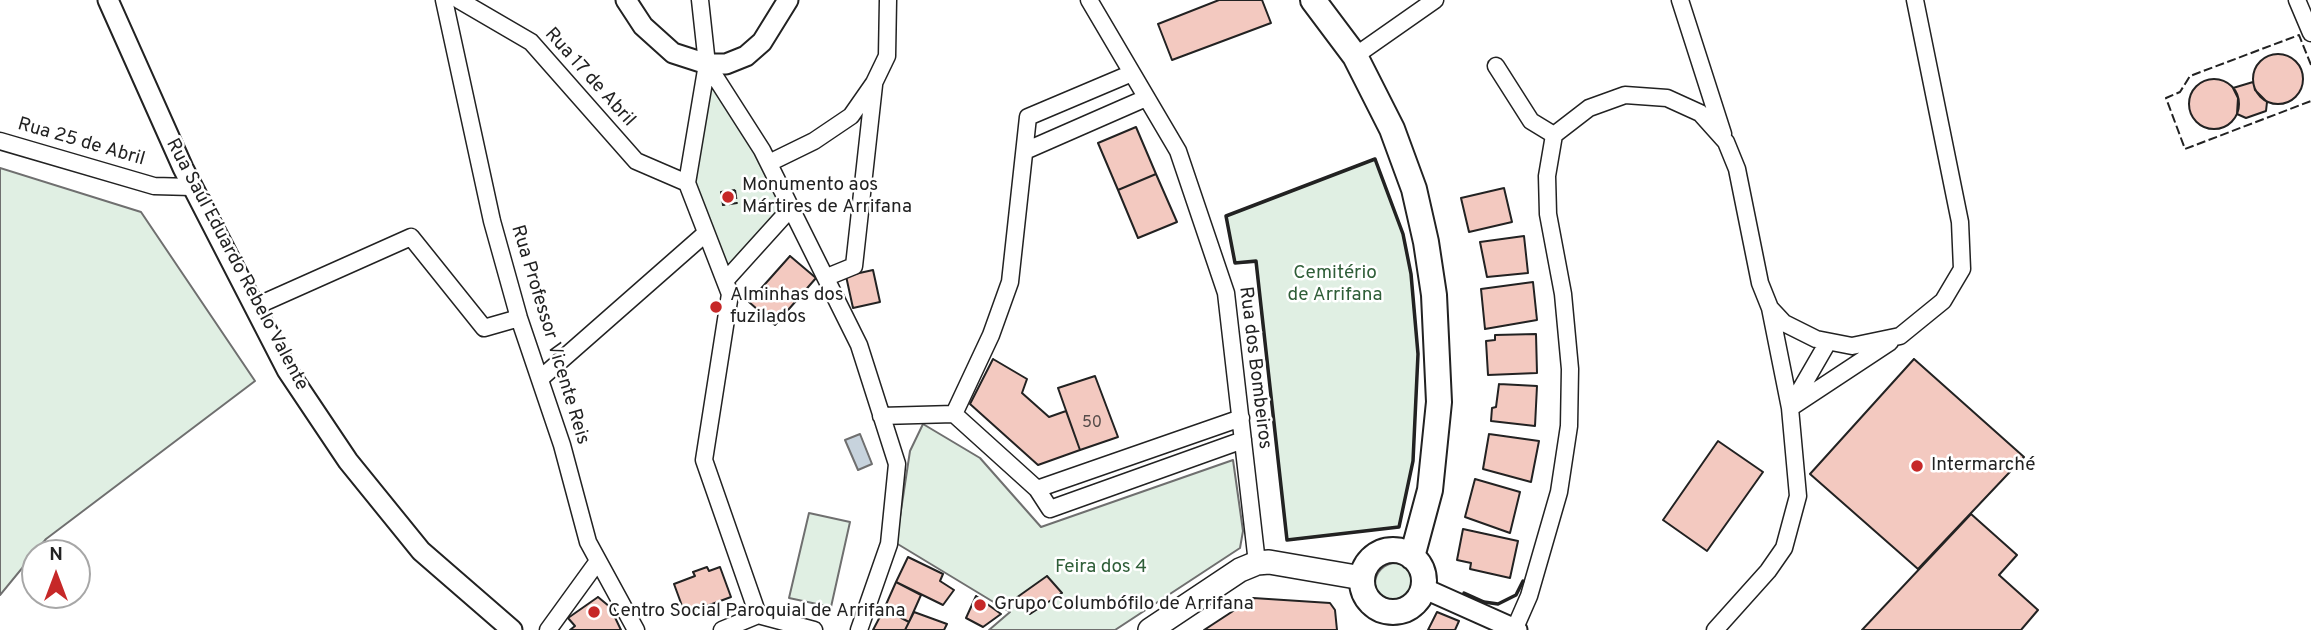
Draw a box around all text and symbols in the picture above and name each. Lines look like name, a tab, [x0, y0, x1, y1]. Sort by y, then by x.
street label: Rua 17 de Abril	[539, 24, 639, 132]
street label: Rua 25 de Abril	[15, 114, 147, 172]
street label: Rua Saúl Eduardo Rebelo Valente	[160, 135, 312, 395]
place label: Monumento aos Mártires de Arrifana	[742, 175, 912, 219]
marker: Monumento aos Mártires de Arrifana	[720, 189, 736, 205]
street label: Rua Professor Vicente Reis	[505, 222, 593, 448]
park label: Cemitério de Arrifana	[1288, 263, 1382, 307]
place label: Alminhas dos fuzilados	[730, 285, 844, 329]
street label: Rua dos Bombeiros	[1233, 285, 1275, 451]
marker: Alminhas dos fuzilados	[708, 299, 724, 315]
house number: 50	[1082, 414, 1102, 434]
place label: Intermarché	[1931, 455, 2036, 477]
marker: Intermarché	[1909, 458, 1925, 474]
north arrow	[21, 539, 91, 609]
text: N	[49, 543, 63, 567]
park label: Feira dos 4	[1055, 557, 1147, 579]
place label: Grupo Columbófilo de Arrifana	[994, 594, 1254, 616]
marker: Grupo Columbófilo de Arrifana	[972, 597, 988, 613]
place label: Centro Social Paroquial de Arrifana	[608, 601, 906, 623]
marker: Centro Social Paroquial de Arrifana	[586, 604, 602, 620]

